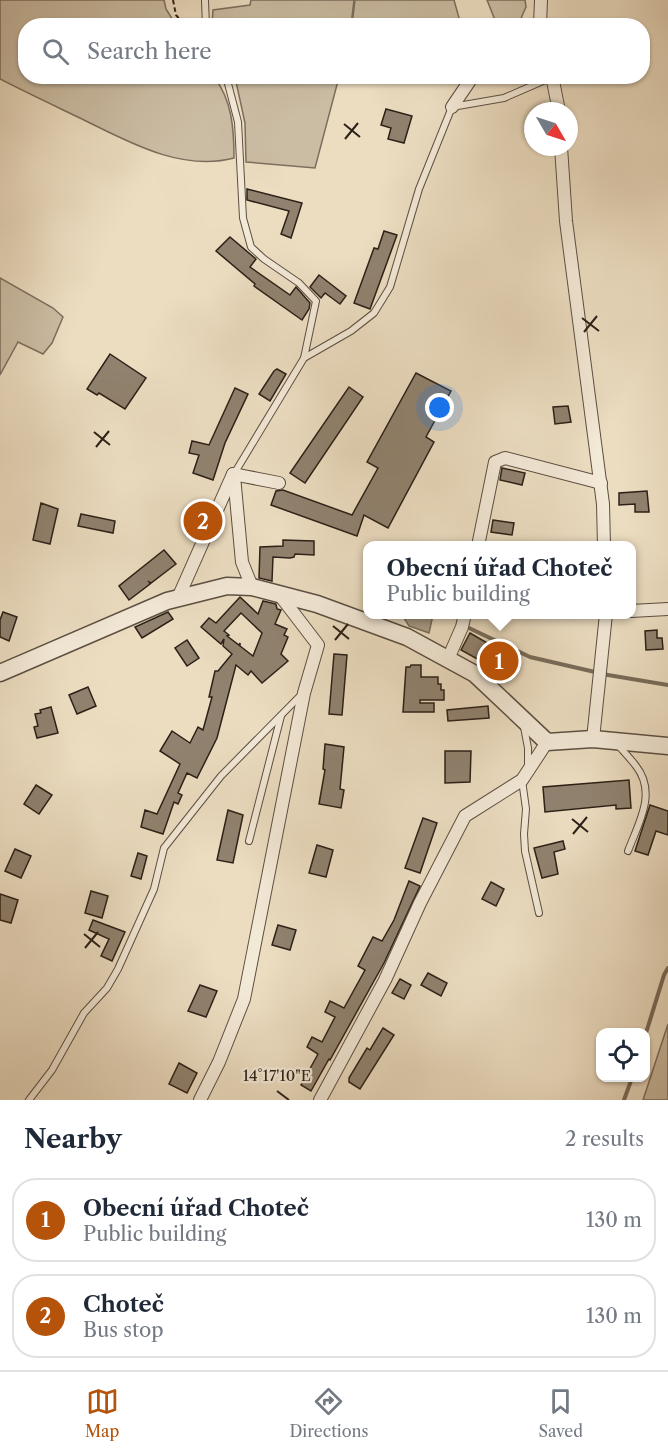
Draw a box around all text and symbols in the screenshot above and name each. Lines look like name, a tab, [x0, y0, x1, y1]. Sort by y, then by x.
search box	[18, 18, 650, 84]
icon: search	[39, 35, 72, 68]
text: Search here	[87, 38, 212, 65]
north arrow	[524, 102, 578, 156]
your location	[425, 393, 454, 422]
pin: 2	[184, 498, 222, 544]
popup	[363, 541, 636, 619]
text: Obecní úřad Choteč	[387, 555, 612, 582]
text: Public building	[387, 582, 530, 606]
pin: 1	[480, 638, 518, 684]
map controls	[596, 1028, 650, 1082]
button: locate	[596, 1028, 650, 1082]
text: 14°17'10"E	[243, 1066, 311, 1085]
text: Nearby	[24, 1123, 122, 1155]
text: 2 results	[565, 1127, 644, 1151]
text: Obecní úřad Choteč	[83, 1195, 309, 1222]
text: 1	[41, 1208, 50, 1232]
text: 130 m	[586, 1208, 642, 1232]
text: Public building	[83, 1222, 226, 1246]
text: Choteč	[83, 1291, 164, 1318]
text: 2	[40, 1304, 51, 1328]
text: 130 m	[586, 1304, 642, 1328]
text: Bus stop	[83, 1318, 164, 1342]
tab: Map	[85, 1385, 119, 1441]
tab: Directions	[289, 1385, 368, 1441]
tab: Saved	[539, 1385, 583, 1441]

